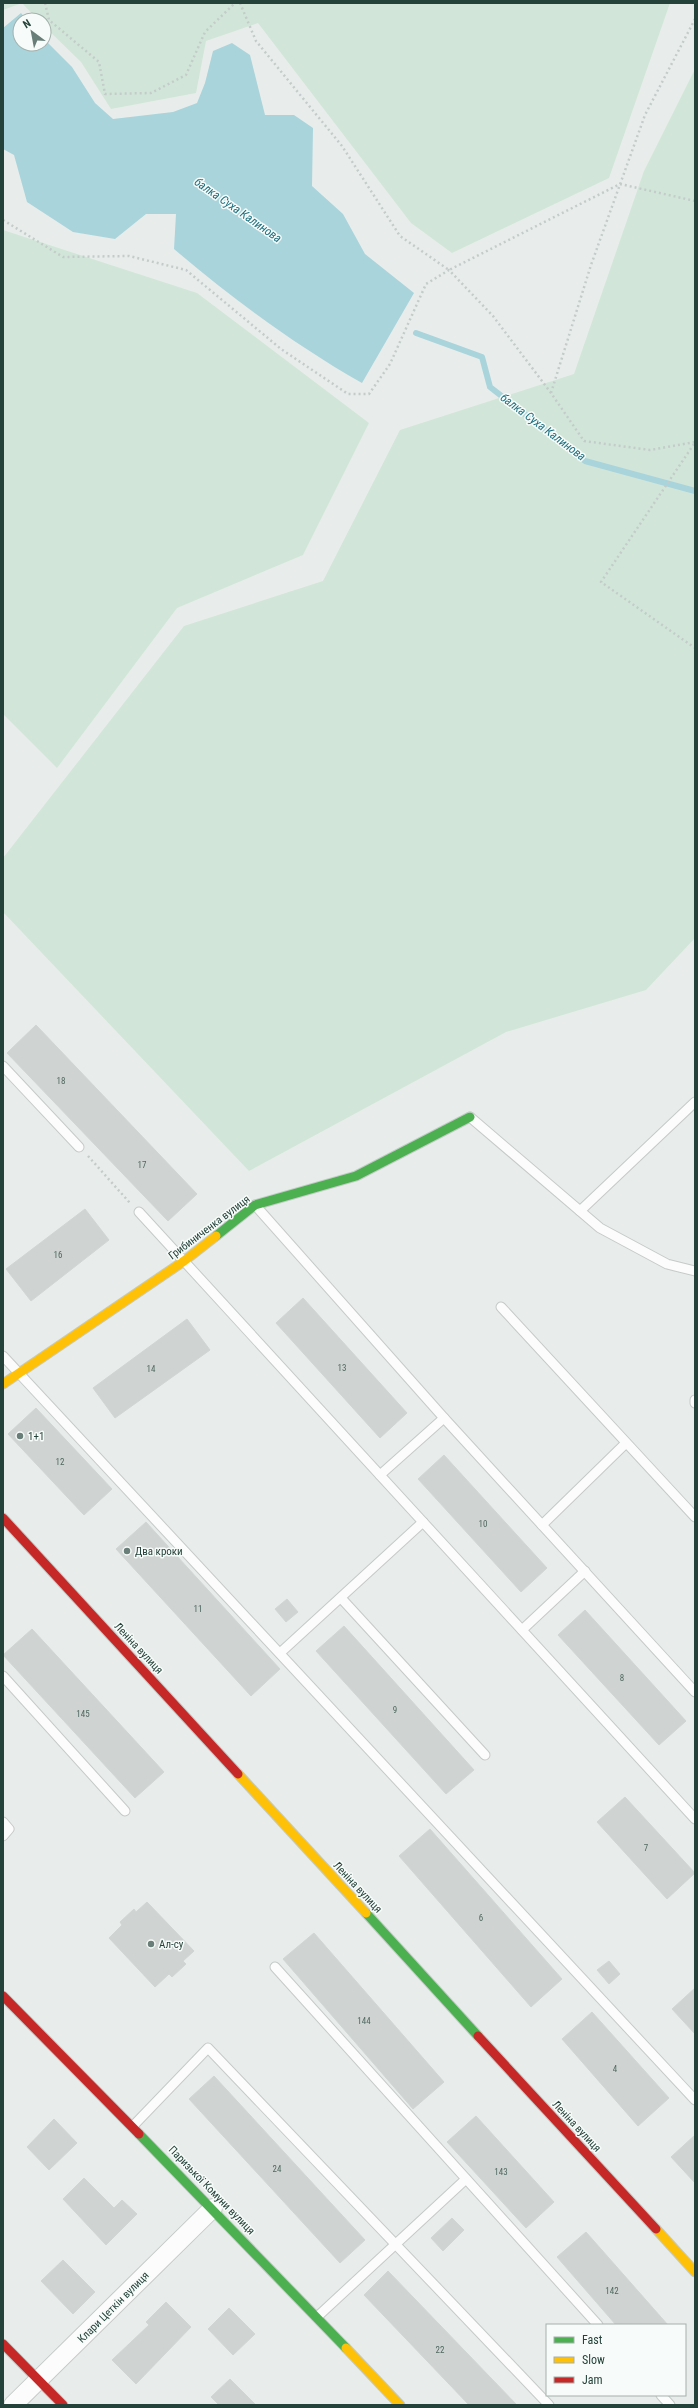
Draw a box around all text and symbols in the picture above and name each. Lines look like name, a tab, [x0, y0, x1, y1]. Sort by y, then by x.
north arrow	[12, 12, 52, 52]
text: N	[21, 17, 33, 31]
water label: балка Суха Калинова	[192, 175, 284, 245]
water label: балка Суха Калинова	[498, 390, 588, 464]
house number: 18	[57, 1076, 65, 1086]
house number: 17	[138, 1160, 147, 1170]
street label: Грибиниченка вулиця	[166, 1193, 253, 1262]
house number: 16	[54, 1250, 62, 1260]
house number: 13	[338, 1363, 346, 1373]
house number: 14	[147, 1364, 156, 1374]
place label: 1+1	[28, 1430, 44, 1443]
marker: 1+1	[15, 1431, 25, 1441]
house number: 12	[56, 1457, 65, 1467]
house number: 10	[479, 1519, 487, 1529]
place label: Два кроки	[135, 1545, 183, 1558]
marker: Два кроки	[122, 1546, 132, 1556]
house number: 11	[194, 1604, 202, 1614]
street label: Леніна вулиця	[111, 1620, 166, 1677]
house number: 8	[620, 1673, 624, 1683]
house number: 9	[393, 1705, 397, 1715]
house number: 145	[76, 1709, 90, 1719]
house number: 7	[644, 1843, 649, 1853]
street label: Леніна вулиця	[330, 1859, 385, 1916]
house number: 6	[479, 1913, 483, 1923]
place label: Ал-су	[159, 1938, 184, 1951]
marker: Ал-су	[146, 1939, 156, 1949]
house number: 144	[357, 2016, 371, 2026]
house number: 4	[613, 2064, 618, 2074]
street label: Леніна вулиця	[549, 2098, 604, 2155]
street label: Паризької Комуни вулиця	[166, 2143, 257, 2237]
house number: 24	[273, 2164, 282, 2174]
house number: 143	[494, 2167, 508, 2177]
street label: Клари Цеткін вулиця	[75, 2269, 152, 2346]
house number: 142	[605, 2286, 619, 2296]
legend	[546, 2324, 686, 2396]
text: Fast	[582, 2333, 603, 2347]
house number: 22	[436, 2345, 445, 2355]
text: Slow	[582, 2353, 605, 2367]
text: Jam	[582, 2373, 603, 2387]

